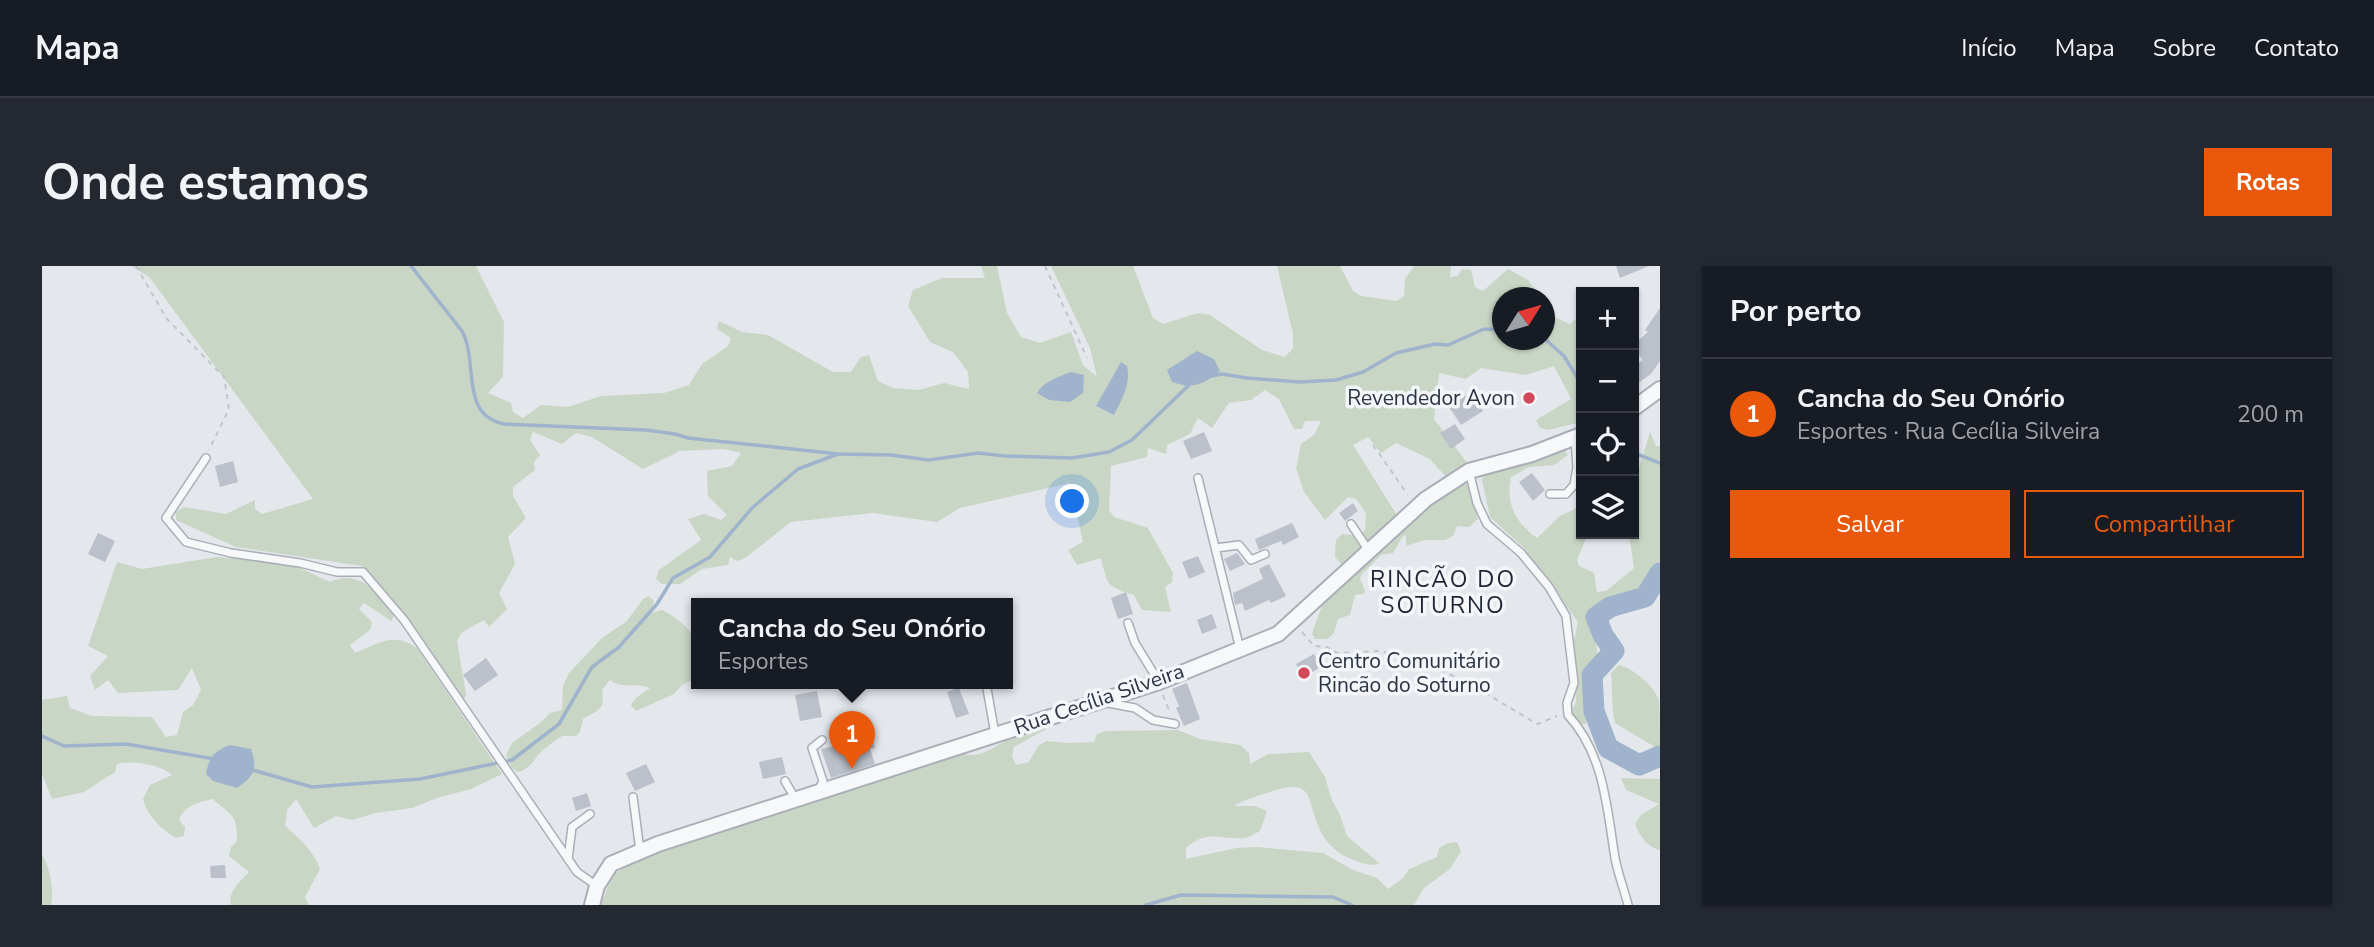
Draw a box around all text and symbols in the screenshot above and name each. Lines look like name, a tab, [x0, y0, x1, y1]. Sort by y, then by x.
text: Mapa	[35, 26, 120, 71]
text: Início	[1961, 32, 2017, 64]
text: Mapa	[2055, 32, 2115, 64]
text: Sobre	[2153, 32, 2216, 64]
text: Contato	[2254, 32, 2339, 64]
button: Rotas	[2204, 148, 2332, 216]
text: Onde estamos	[42, 149, 369, 216]
north arrow	[1492, 287, 1555, 350]
map controls	[1576, 287, 1639, 539]
button: +	[1576, 287, 1639, 350]
text: Por perto	[1730, 291, 1861, 332]
button: −	[1576, 350, 1639, 413]
text: Cancha do Seu Onório	[1797, 381, 2065, 416]
place label: Revendedor Avon	[1347, 384, 1515, 412]
marker: Revendedor Avon	[1521, 390, 1537, 406]
text: 1	[1746, 399, 1760, 430]
text: 200 m	[2237, 399, 2304, 430]
button: locate	[1576, 413, 1639, 476]
text: Esportes · Rua Cecília Silveira	[1797, 416, 2100, 447]
button: layers	[1576, 476, 1639, 539]
your location	[1055, 484, 1089, 518]
button: Salvar	[1730, 490, 2010, 558]
button: Compartilhar	[2024, 490, 2304, 558]
district label: RINCÃO DO SOTURNO	[1370, 564, 1516, 621]
popup	[691, 598, 1013, 689]
text: Cancha do Seu Onório	[718, 611, 986, 646]
text: Esportes	[718, 646, 809, 677]
place label: Centro Comunitário Rincão do Soturno	[1318, 647, 1500, 699]
street label: Rua Cecília Silveira	[1010, 657, 1188, 741]
marker: Centro Comunitário Rincão do Soturno	[1296, 665, 1312, 681]
pin: 1	[829, 711, 875, 769]

